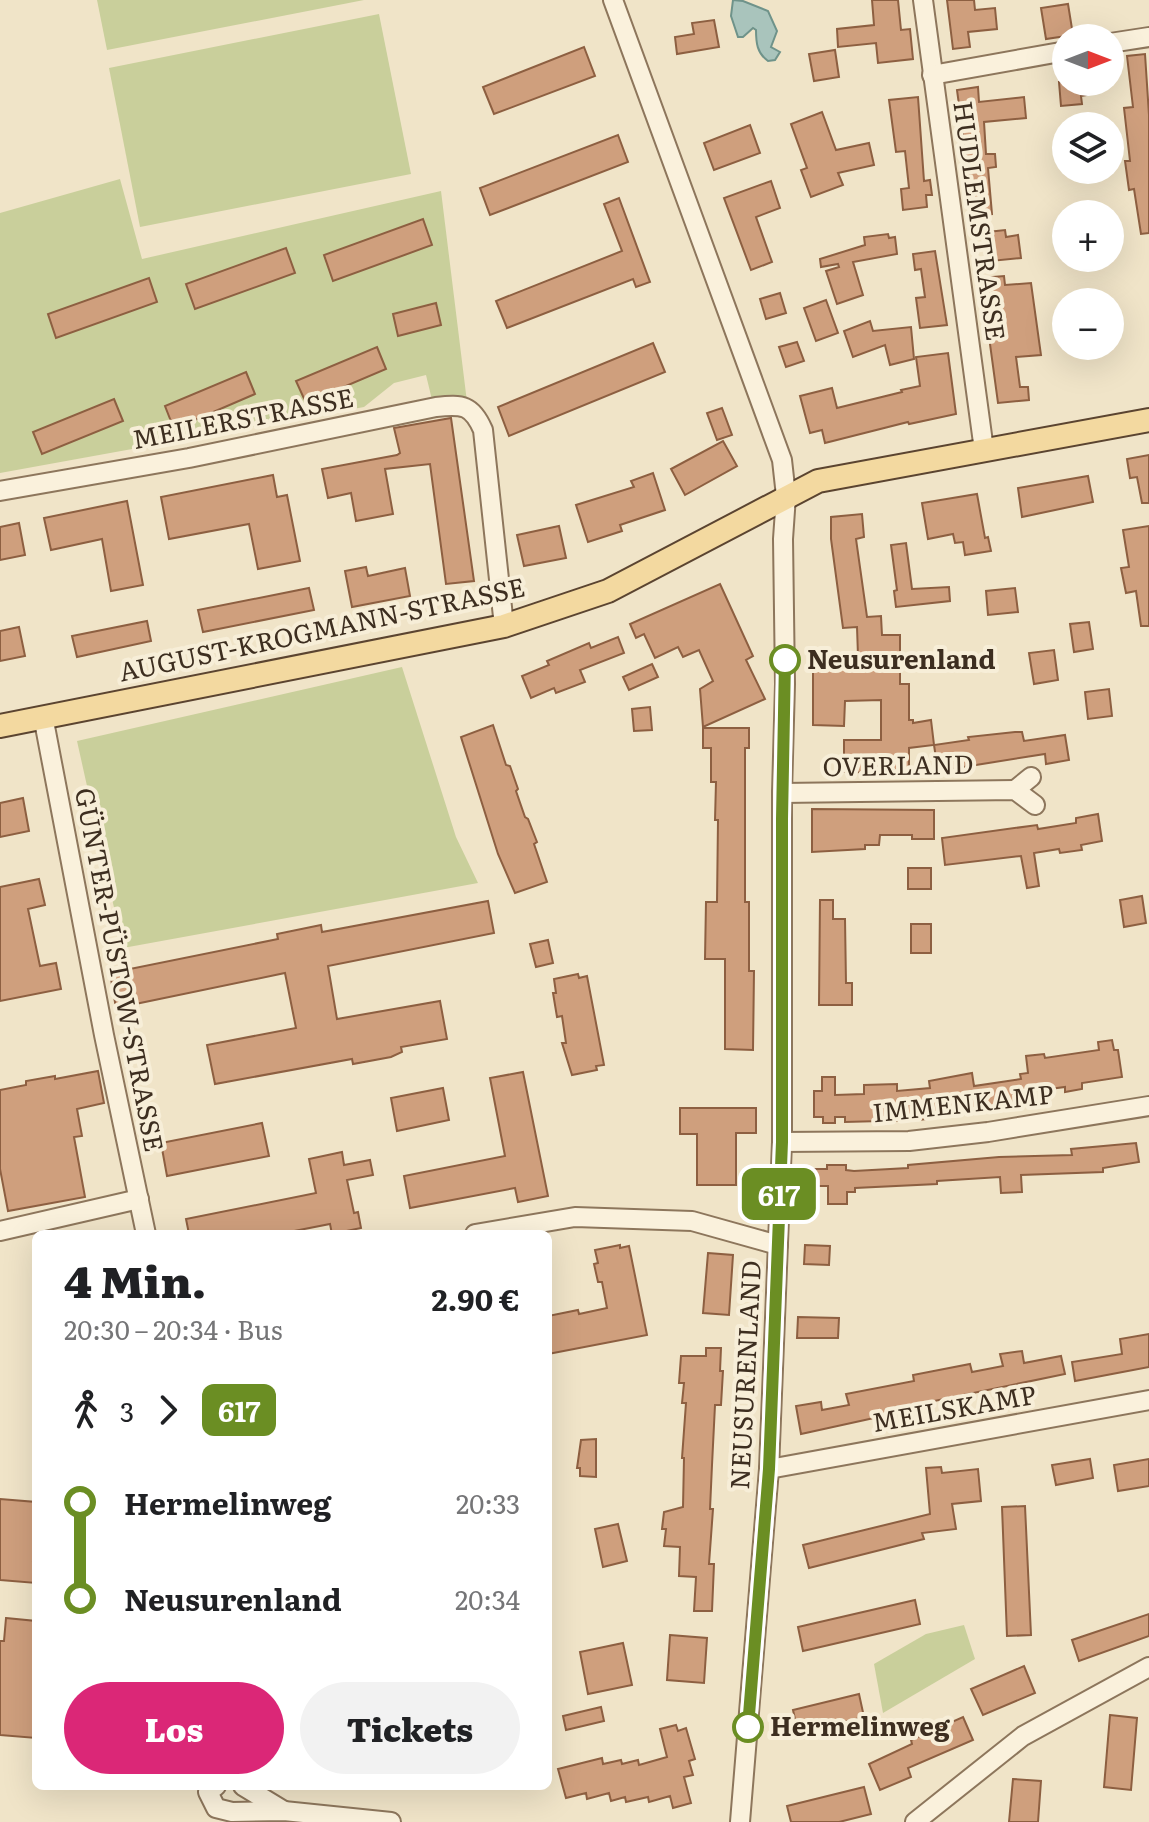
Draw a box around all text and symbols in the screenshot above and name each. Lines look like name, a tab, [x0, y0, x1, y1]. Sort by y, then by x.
north arrow	[1052, 24, 1124, 96]
map controls	[1052, 24, 1124, 360]
street label: HUDLEMSTRASSE	[945, 98, 1018, 343]
button: layers	[1052, 112, 1124, 184]
button: +	[1052, 200, 1124, 272]
button: −	[1052, 288, 1124, 360]
street label: MEILERSTRASSE	[128, 376, 357, 457]
street label: AUGUST-KROGMANN-STRASSE	[115, 565, 528, 690]
place label: Neusurenland	[807, 638, 996, 677]
marker: Neusurenland	[770, 645, 800, 675]
street label: OVERLAND	[822, 743, 974, 784]
street label: GÜNTER-PÜSTOW-STRASSE	[67, 784, 176, 1155]
street label: IMMENKAMP	[870, 1073, 1055, 1130]
line badge: 617	[733, 1168, 825, 1220]
text: 617	[758, 1173, 800, 1215]
text: 4 Min.	[64, 1246, 206, 1312]
street label: NEUSURENLAND	[718, 1259, 769, 1491]
text: 2.90 €	[431, 1276, 520, 1320]
text: 20:30 – 20:34 · Bus	[64, 1309, 282, 1348]
street label: MEILSKAMP	[869, 1373, 1038, 1440]
icon: walk	[64, 1388, 108, 1432]
icon: forward	[146, 1388, 190, 1432]
text: 617	[218, 1389, 260, 1431]
text: 3	[120, 1391, 134, 1430]
text: Hermelinweg	[124, 1480, 331, 1524]
text: 20:33	[456, 1483, 520, 1522]
text: Neusurenland	[124, 1576, 342, 1620]
text: 20:34	[455, 1579, 520, 1618]
button: Los	[64, 1682, 284, 1774]
button: Tickets	[300, 1682, 520, 1774]
place label: Hermelinweg	[770, 1705, 950, 1744]
marker: Hermelinweg	[733, 1712, 763, 1742]

